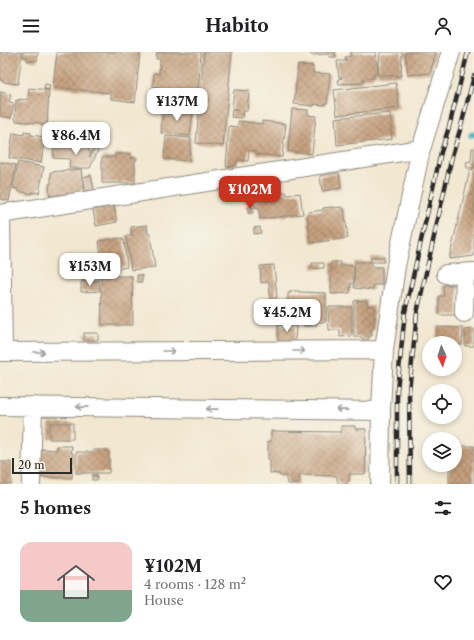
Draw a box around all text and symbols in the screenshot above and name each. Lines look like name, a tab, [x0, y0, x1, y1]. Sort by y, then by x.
icon: menu	[20, 15, 42, 37]
text: Habito	[205, 15, 269, 37]
icon: person	[432, 15, 454, 37]
pin: ¥137M	[149, 88, 205, 122]
text: ¥137M	[156, 93, 198, 109]
pin: ¥86.4M	[43, 122, 109, 156]
text: ¥86.4M	[51, 127, 101, 143]
pin: ¥102M	[222, 176, 278, 210]
text: ¥102M	[228, 181, 272, 197]
pin: ¥153M	[62, 253, 118, 287]
text: ¥153M	[68, 258, 112, 274]
pin: ¥45.2M	[254, 299, 320, 333]
text: ¥45.2M	[263, 304, 311, 320]
north arrow	[422, 336, 462, 376]
map controls	[422, 336, 462, 472]
one-way arrow	[162, 347, 175, 355]
one-way arrow	[292, 347, 305, 354]
one-way arrow	[32, 348, 45, 356]
button: locate	[422, 384, 462, 424]
one-way arrow	[76, 403, 89, 411]
one-way arrow	[206, 405, 219, 412]
one-way arrow	[336, 406, 349, 414]
button: layers	[422, 432, 462, 472]
scale bar	[12, 456, 72, 475]
text: 20 m	[18, 458, 44, 472]
icon: filters	[432, 497, 454, 519]
text: 5 homes	[20, 498, 91, 518]
text: ¥102M	[144, 556, 202, 576]
icon: home	[52, 558, 100, 606]
icon: heart	[432, 571, 454, 593]
text: 4 rooms · 128 m²	[144, 576, 246, 592]
text: House	[144, 592, 184, 608]

